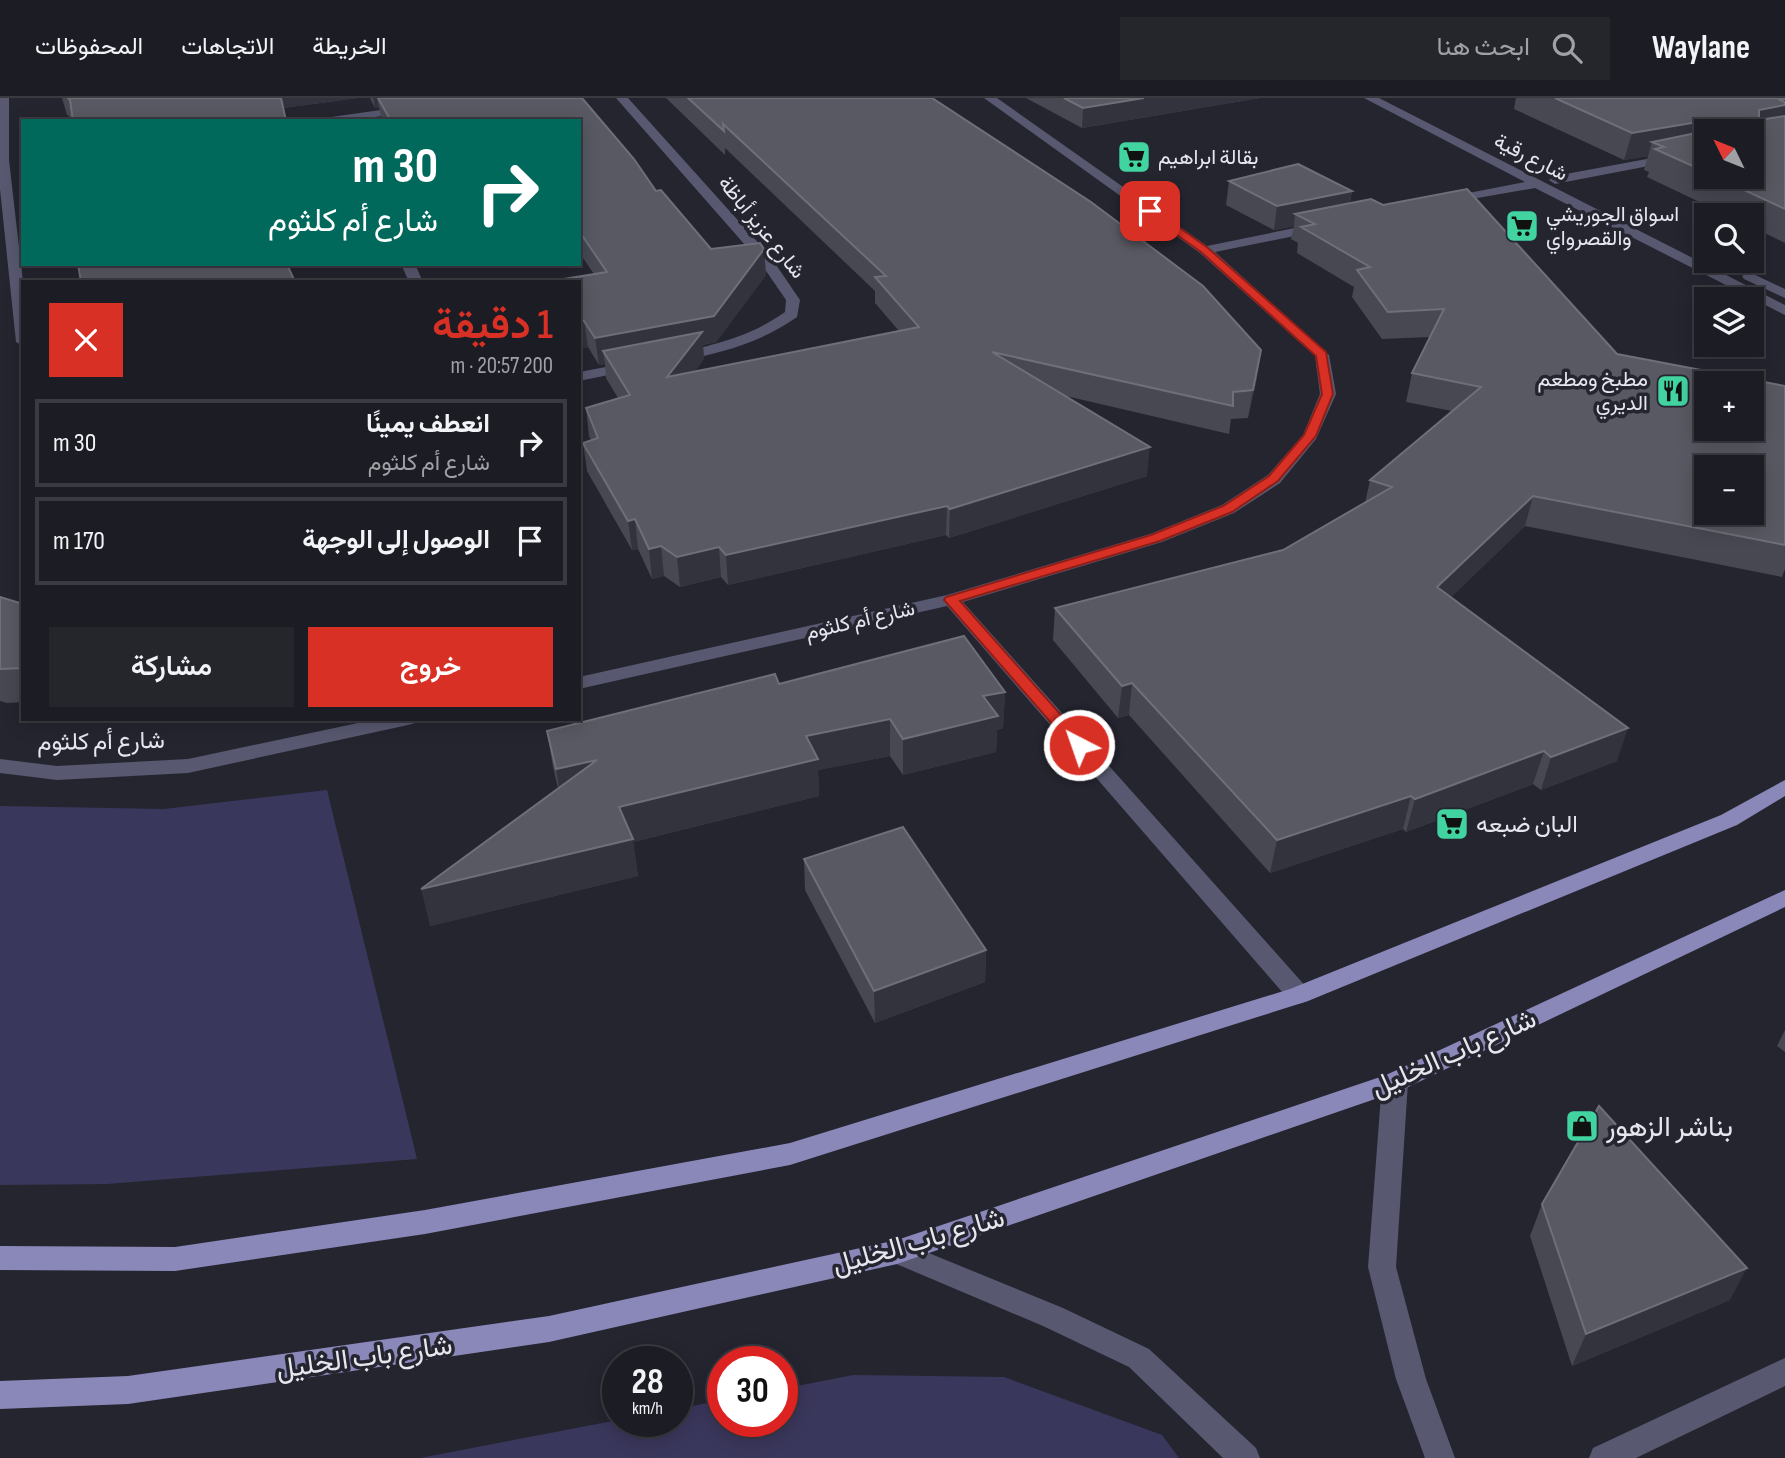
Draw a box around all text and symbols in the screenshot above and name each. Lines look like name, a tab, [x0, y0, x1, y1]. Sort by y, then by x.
search box	[1120, 17, 1610, 80]
text: Waylane	[1652, 28, 1750, 68]
icon: search	[1548, 29, 1586, 67]
text: المحفوظات	[35, 32, 143, 61]
text: الاتجاهات	[181, 32, 274, 61]
text: الخريطة	[312, 32, 387, 61]
text: ابحث هنا	[1437, 32, 1530, 63]
north arrow	[1694, 119, 1764, 189]
map controls	[1694, 119, 1764, 525]
street label: شارع رقية	[1489, 128, 1572, 188]
text: 30 m	[353, 138, 438, 197]
supermarket icon: بقالة ابراهيم	[1115, 138, 1153, 176]
place label: بقالة ابراهيم	[1158, 145, 1259, 171]
icon: right	[462, 147, 553, 238]
street label: شارع عزيز أباظة	[712, 171, 810, 284]
pin	[1120, 181, 1180, 241]
icon: arrive	[1131, 192, 1169, 230]
text: شارع أم كلثوم	[268, 202, 438, 241]
place label: اسواق الجوريشي والقصرواي	[1546, 202, 1679, 255]
button: search	[1694, 203, 1764, 273]
supermarket icon: اسواق الجوريشي والقصرواي	[1503, 207, 1541, 245]
button: layers	[1694, 287, 1764, 357]
text: 1 دقيقة	[432, 300, 553, 351]
button: close	[49, 303, 123, 377]
text: 200 m · 20:57	[451, 352, 553, 380]
place label: مطبخ ومطعم الديري	[1538, 367, 1648, 420]
button: +	[1694, 371, 1764, 441]
restaurant icon: مطبخ ومطعم الديري	[1654, 372, 1692, 410]
text: انعطف يمينًا	[366, 409, 490, 440]
icon: right	[511, 424, 549, 462]
text: 30 m	[53, 428, 96, 459]
text: شارع أم كلثوم	[368, 449, 490, 477]
button: −	[1694, 455, 1764, 525]
icon: arrive	[511, 522, 549, 560]
text: الوصول إلى الوجهة	[302, 525, 490, 556]
text: 170 m	[53, 526, 105, 557]
street label: شارع أم كلثوم	[803, 596, 918, 646]
button: مشاركة	[49, 627, 294, 707]
button: خروج	[308, 627, 553, 707]
position arrow	[1042, 708, 1116, 782]
street label: شارع أم كلثوم	[37, 726, 165, 758]
supermarket icon: البان ضبعه	[1433, 805, 1471, 843]
place label: البان ضبعه	[1476, 810, 1578, 839]
street label: شارع باب الخليل	[1366, 1002, 1542, 1105]
shop icon: بناشر الزهور	[1563, 1107, 1601, 1145]
place label: بناشر الزهور	[1605, 1111, 1733, 1144]
street label: شارع باب الخليل	[828, 1201, 1009, 1283]
street label: شارع باب الخليل	[274, 1329, 455, 1387]
speed limit sign: 30	[707, 1346, 798, 1437]
text: 28	[632, 1361, 663, 1404]
text: km/h	[632, 1398, 663, 1419]

